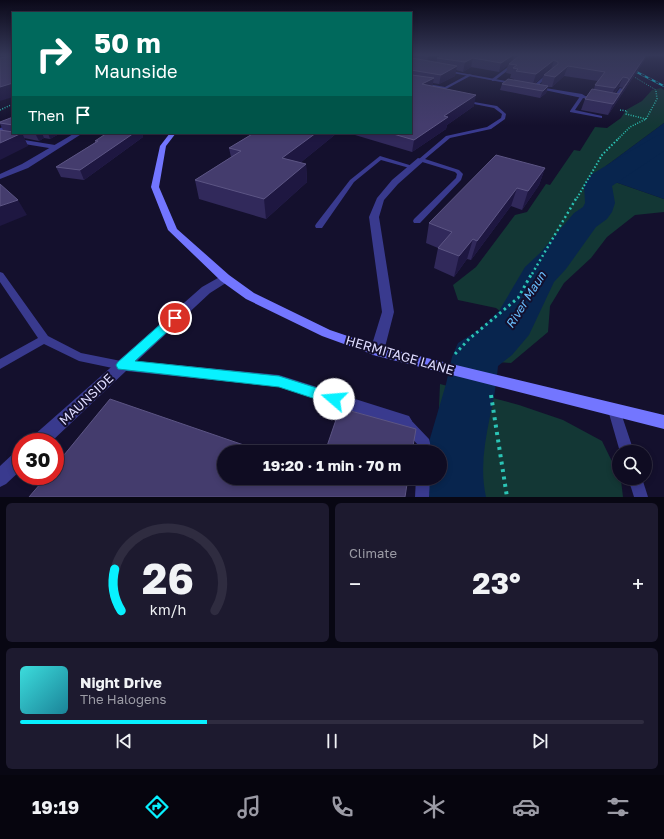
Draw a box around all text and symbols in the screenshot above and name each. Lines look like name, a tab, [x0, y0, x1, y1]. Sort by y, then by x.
text: 50 m	[94, 26, 161, 59]
icon: right	[28, 28, 80, 80]
text: Maunside	[94, 60, 177, 82]
icon: arrive	[72, 104, 94, 126]
text: Then	[28, 106, 64, 124]
water label: River Maun	[502, 268, 549, 331]
pin	[158, 301, 192, 335]
icon: arrive	[164, 307, 186, 329]
street label: HERMITAGE LANE	[344, 332, 456, 378]
street label: MAUNSIDE	[56, 370, 116, 428]
position arrow	[313, 378, 355, 420]
speed limit sign: 30	[12, 433, 64, 485]
map controls	[612, 445, 652, 485]
button: search	[612, 445, 652, 485]
text: 19:20 · 1 min · 70 m	[263, 456, 401, 474]
text: Climate	[349, 545, 397, 561]
text: 26	[142, 552, 193, 602]
text: 23°	[472, 565, 521, 601]
text: −	[349, 570, 361, 597]
text: +	[632, 570, 644, 597]
text: km/h	[149, 600, 186, 617]
text: Night Drive	[80, 673, 162, 691]
text: The Halogens	[80, 691, 166, 707]
icon: previous	[113, 730, 135, 752]
icon: pause	[321, 730, 343, 752]
icon: next	[529, 730, 551, 752]
icon: directions	[143, 793, 171, 821]
icon: music	[235, 793, 263, 821]
icon: phone	[328, 793, 356, 821]
icon: climate	[420, 793, 448, 821]
icon: car	[512, 793, 540, 821]
icon: filters	[604, 793, 632, 821]
text: 19:19	[32, 796, 79, 818]

